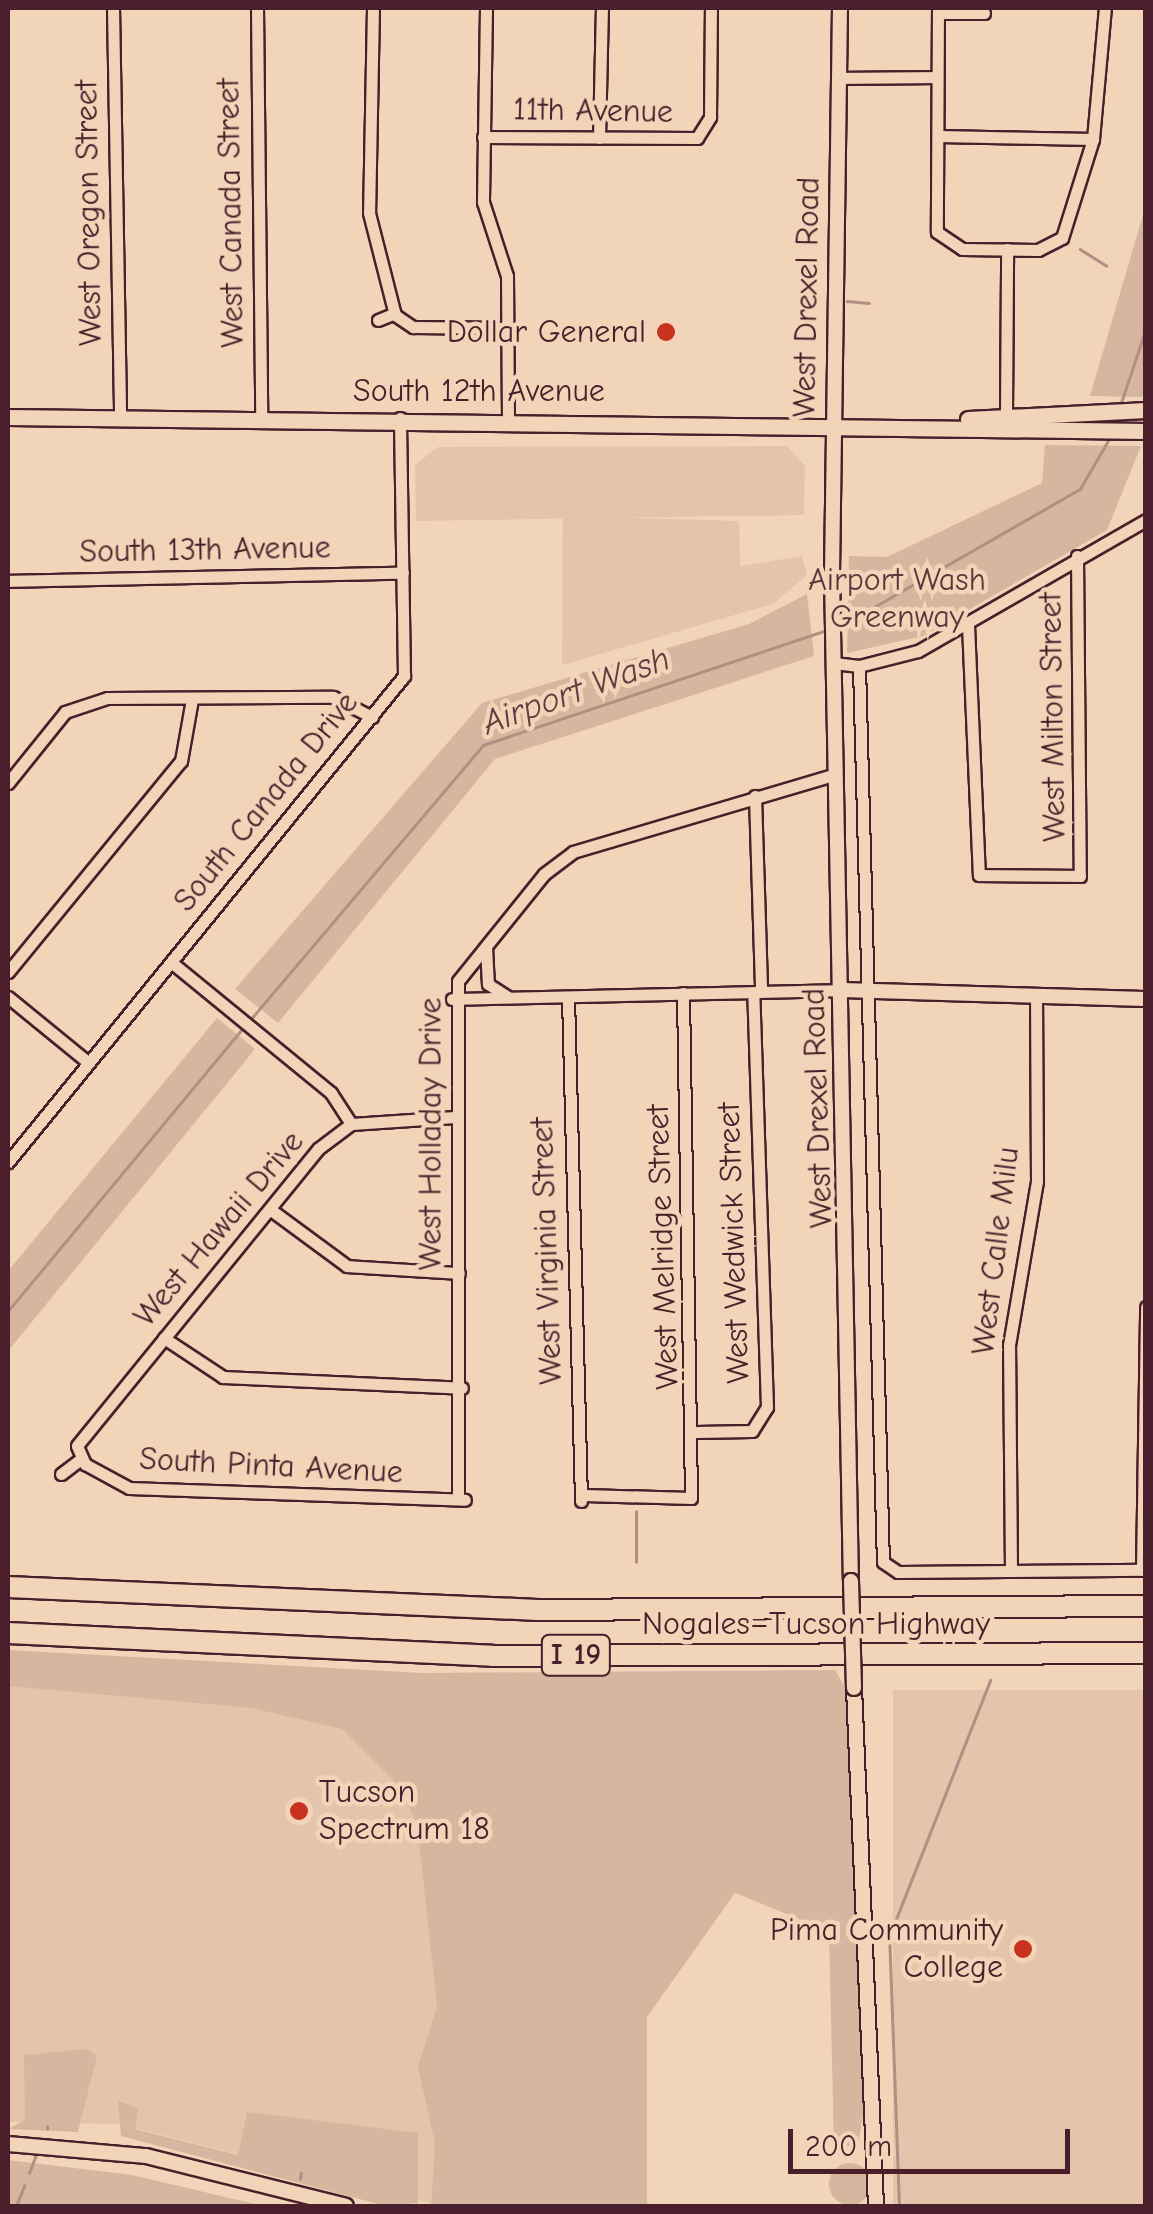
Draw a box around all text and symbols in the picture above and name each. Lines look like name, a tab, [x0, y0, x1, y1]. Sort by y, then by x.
street label: West Canada Street	[209, 78, 253, 348]
street label: West Oregon Street	[67, 80, 111, 346]
street label: 11th Avenue	[513, 90, 673, 132]
street label: West Drexel Road	[786, 177, 828, 417]
place label: Dollar General	[447, 313, 646, 351]
marker: Dollar General	[655, 321, 677, 343]
street label: South 12th Avenue	[353, 372, 605, 410]
street label: South 13th Avenue	[79, 529, 331, 571]
park label: Airport Wash Greenway	[808, 562, 986, 637]
street label: West Milton Street	[1032, 592, 1074, 842]
water label: Airport Wash	[477, 638, 675, 744]
street label: South Canada Drive	[166, 684, 366, 920]
street label: West Drexel Road	[795, 987, 841, 1229]
street label: West Holladay Drive	[412, 998, 450, 1270]
street label: West Wedwick Street	[710, 1102, 758, 1384]
street label: West Melridge Street	[639, 1104, 687, 1390]
street label: West Virginia Street	[523, 1117, 571, 1385]
street label: West Hawaii Drive	[126, 1123, 312, 1335]
street label: West Calle Milu	[964, 1145, 1028, 1357]
street label: South Pinta Avenue	[138, 1440, 404, 1492]
street label: Nogales–Tucson Highway	[642, 1605, 990, 1643]
road number: I 19	[538, 1630, 614, 1680]
place label: Tucson Spectrum 18	[319, 1774, 490, 1849]
marker: Tucson Spectrum 18	[288, 1800, 310, 1822]
place label: Pima Community College	[770, 1912, 1003, 1987]
marker: Pima Community College	[1012, 1938, 1034, 1960]
scale bar	[793, 2109, 1076, 2171]
text: 200 m	[805, 2129, 892, 2164]

